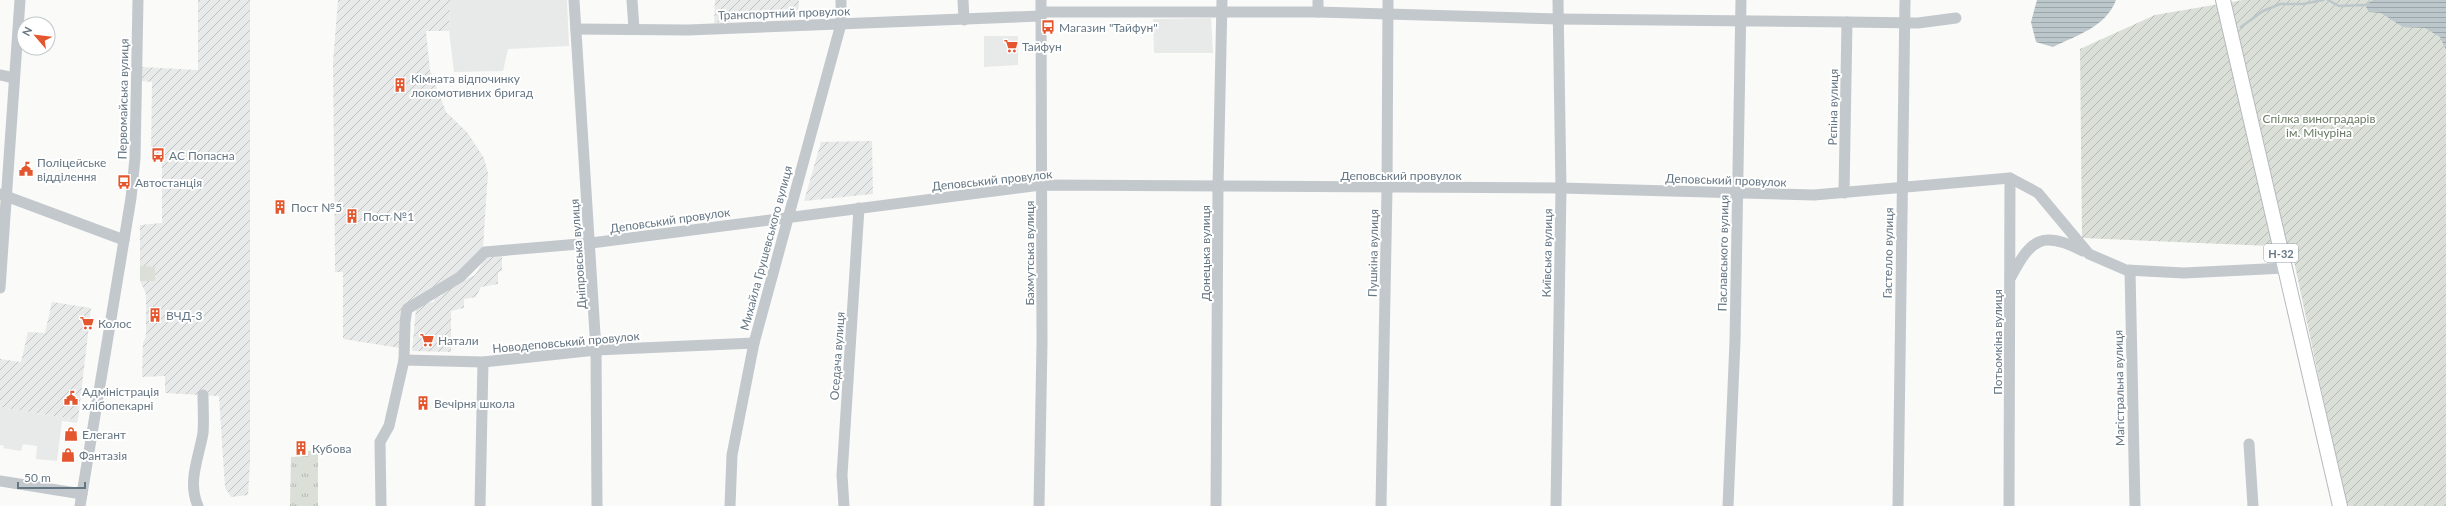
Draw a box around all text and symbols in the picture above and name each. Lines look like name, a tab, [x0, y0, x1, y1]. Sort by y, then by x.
street label: Транспортний провулок	[718, 3, 851, 23]
north arrow	[16, 16, 56, 56]
bus stop icon: Магазин "Тайфун"	[1040, 19, 1056, 35]
place label: Магазин "Тайфун"	[1059, 20, 1158, 35]
text: N	[19, 24, 34, 38]
street label: Первомайська вулиця	[114, 38, 132, 160]
supermarket icon: Тайфун	[1003, 38, 1019, 54]
place label: Тайфун	[1022, 39, 1062, 54]
street label: Рєпіна вулиця	[1825, 68, 1841, 145]
place label: Кімната відпочинку локомотивних бригад	[411, 71, 534, 100]
building icon: Кімната відпочинку локомотивних бригад	[392, 77, 408, 93]
park label: Спілка виноградарів ім. Мічуріна	[2263, 111, 2375, 140]
bus stop icon: АС Попасна	[150, 147, 166, 163]
place label: АС Попасна	[169, 148, 235, 163]
place label: Поліцейське відділення	[37, 155, 106, 184]
public building icon: Поліцейське відділення	[18, 161, 34, 177]
street label: Михайла Грушевського вулиця	[737, 164, 795, 332]
street label: Деповський провулок	[931, 166, 1054, 194]
street label: Деповський провулок	[1340, 168, 1462, 183]
street label: Деповський провулок	[1665, 170, 1788, 190]
bus stop icon: Автостанція	[116, 174, 132, 190]
place label: Автостанція	[135, 175, 202, 190]
street label: Паславського вулиця	[1714, 194, 1732, 311]
street label: Дніпровська вулиця	[567, 198, 589, 310]
building icon: Пост №5	[272, 199, 288, 215]
place label: Пост №5	[291, 200, 342, 215]
street label: Бахмутська вулиця	[1022, 200, 1037, 306]
street label: Деповський провулок	[609, 204, 732, 236]
street label: Донецька вулиця	[1198, 205, 1213, 301]
street label: Гастелло вулиця	[1880, 207, 1896, 299]
building icon: Пост №1	[344, 208, 360, 224]
street label: Київська вулиця	[1539, 208, 1555, 298]
place label: Пост №1	[363, 209, 414, 224]
street label: Пушкіна вулиця	[1365, 209, 1381, 297]
road number: Н-32	[2264, 244, 2298, 262]
street label: Потьомкіна вулиця	[1990, 289, 2005, 395]
building icon: ВЧД-3	[147, 307, 163, 323]
place label: ВЧД-3	[166, 308, 202, 323]
street label: Оседача вулиця	[826, 311, 848, 401]
supermarket icon: Колос	[79, 315, 95, 331]
place label: Колос	[98, 316, 132, 331]
street label: Новодеповський провулок	[492, 328, 641, 356]
street label: Магістральна вулиця	[2110, 330, 2128, 446]
supermarket icon: Натали	[419, 332, 435, 348]
place label: Натали	[438, 333, 479, 348]
place label: Адміністрація хлібопекарні	[82, 384, 159, 413]
public building icon: Адміністрація хлібопекарні	[63, 390, 79, 406]
building icon: Вечірня школа	[415, 395, 431, 411]
place label: Вечірня школа	[434, 396, 515, 411]
shop icon: Елегант	[63, 426, 79, 442]
place label: Елегант	[82, 427, 126, 442]
building icon: Кубова	[293, 440, 309, 456]
place label: Кубова	[312, 441, 351, 456]
shop icon: Фантазія	[60, 447, 76, 463]
place label: Фантазія	[79, 448, 127, 463]
scale bar	[18, 464, 85, 490]
text: 50 m	[24, 470, 51, 485]

